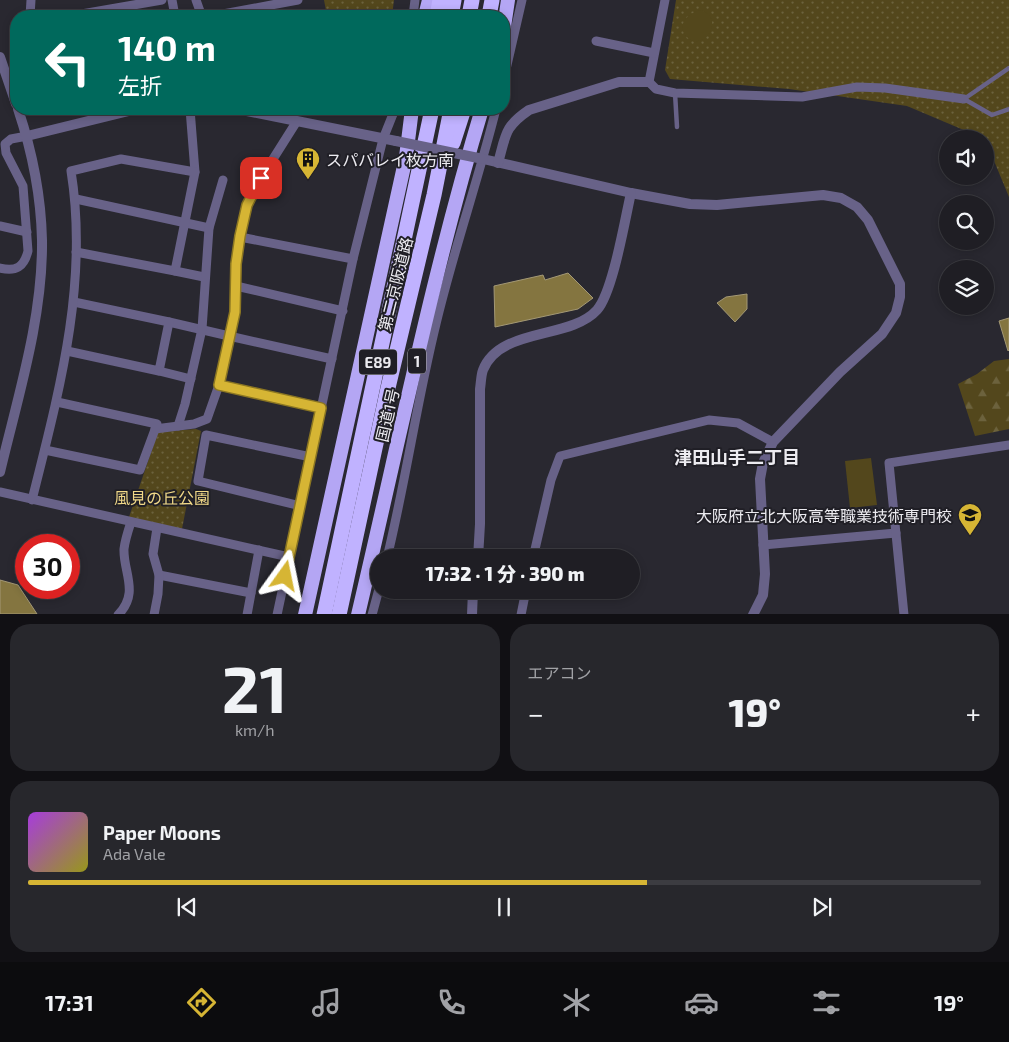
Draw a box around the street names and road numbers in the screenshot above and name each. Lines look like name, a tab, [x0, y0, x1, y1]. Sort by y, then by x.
street label: 第二京阪道路	[374, 235, 416, 333]
road number: 1	[408, 348, 426, 374]
road number: E89	[359, 350, 397, 374]
street label: 国道1号	[372, 386, 402, 444]

